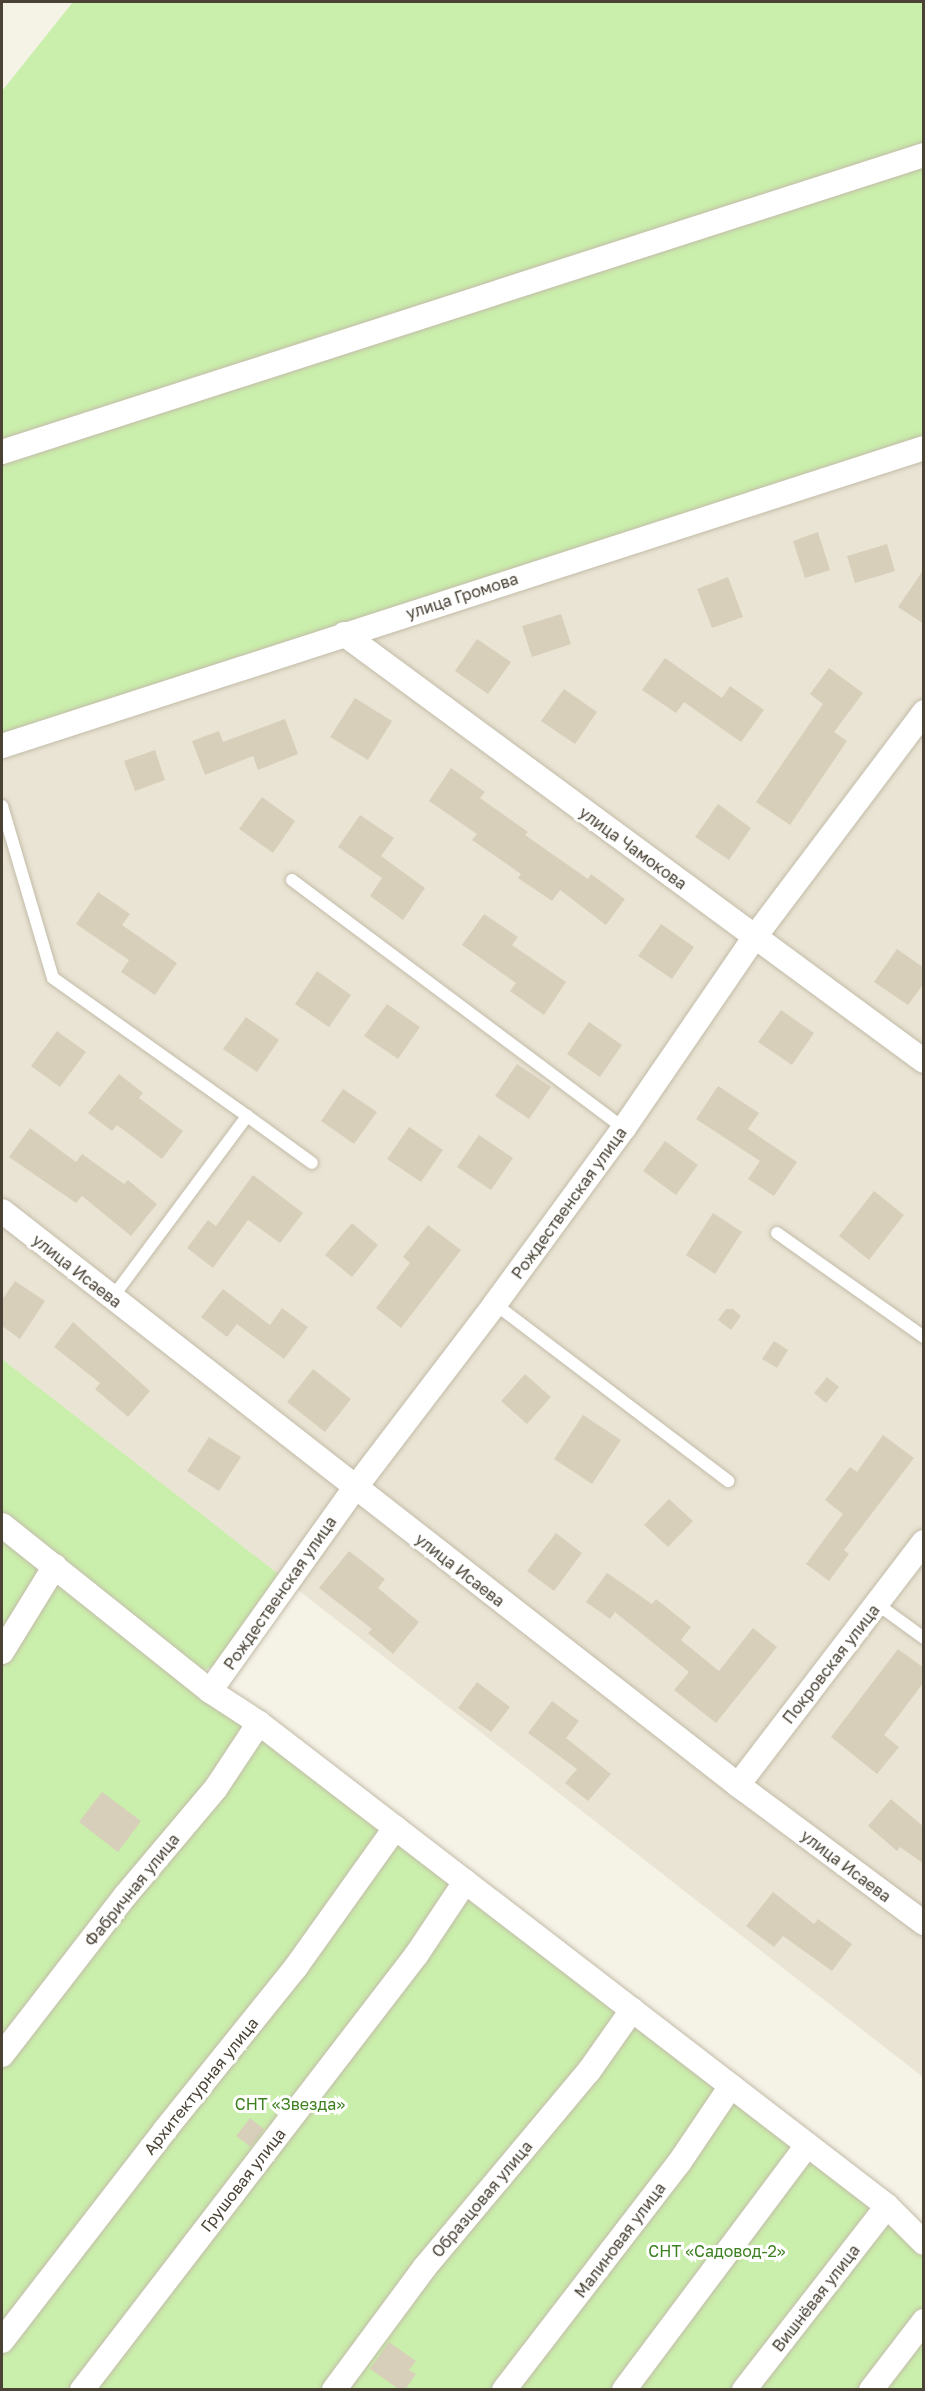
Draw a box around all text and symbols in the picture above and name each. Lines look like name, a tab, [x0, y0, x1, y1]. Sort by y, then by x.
street label: улица Громова	[404, 569, 520, 623]
street label: улица Чамокова	[575, 803, 691, 893]
street label: Рождественская улица	[507, 1123, 631, 1283]
street label: улица Исаева	[28, 1230, 126, 1312]
street label: Рождественская улица	[220, 1513, 340, 1673]
street label: улица Исаева	[411, 1529, 509, 1611]
street label: Покровская улица	[778, 1601, 884, 1727]
street label: улица Исаева	[797, 1826, 895, 1906]
street label: Фабричная улица	[81, 1830, 183, 1950]
street label: Архитектурная улица	[140, 2014, 262, 2158]
park label: СНТ «Звезда»	[235, 2094, 345, 2114]
street label: Грушовая улица	[197, 2124, 289, 2236]
street label: Образцовая улица	[428, 2137, 536, 2261]
street label: Малиновая улица	[570, 2179, 670, 2301]
park label: СНТ «Садовод-2»	[648, 2241, 786, 2261]
street label: Вишнёвая улица	[768, 2241, 864, 2355]

